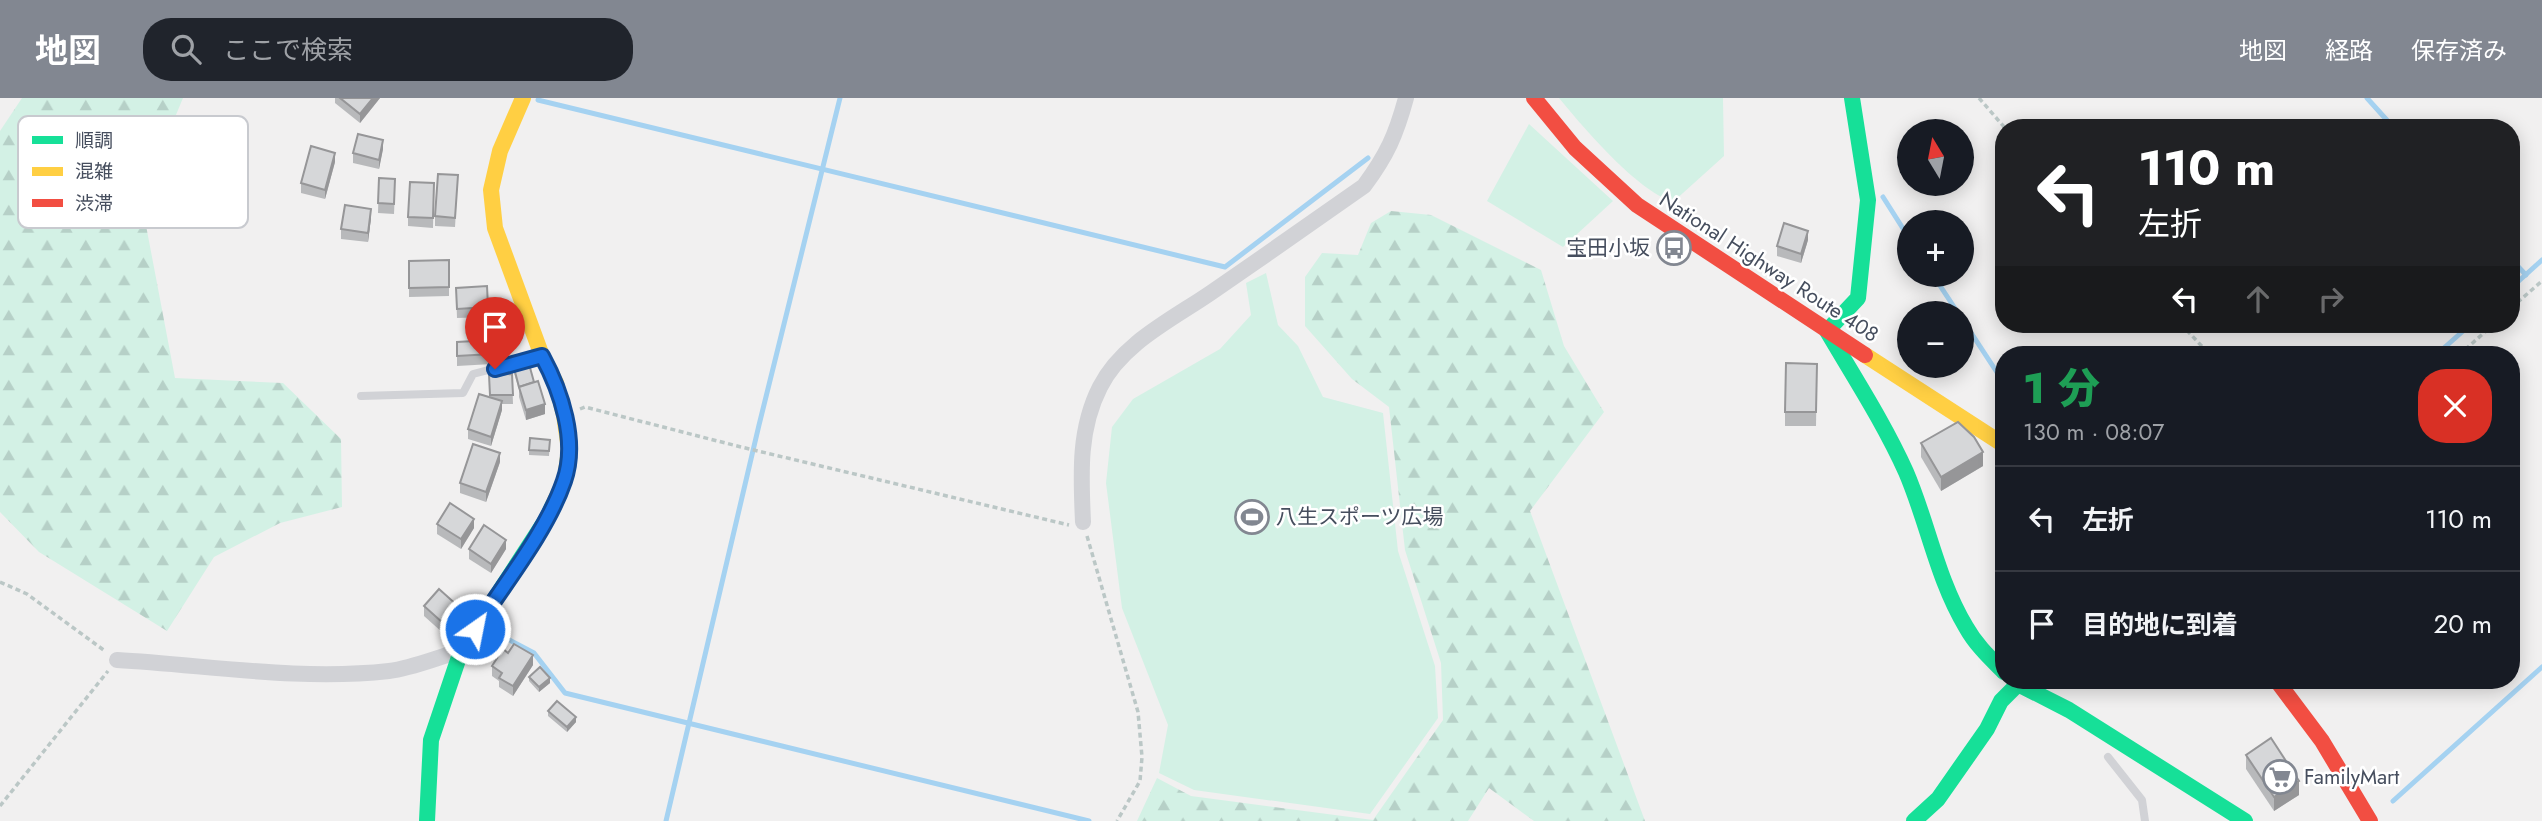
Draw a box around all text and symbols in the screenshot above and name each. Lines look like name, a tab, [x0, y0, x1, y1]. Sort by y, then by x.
search box	[143, 18, 633, 81]
text: 地図	[35, 27, 101, 74]
icon: search	[167, 30, 205, 68]
text: ここで検索	[223, 31, 353, 69]
text: 地図	[2239, 33, 2287, 68]
text: 経路	[2325, 33, 2373, 68]
text: 保存済み	[2411, 33, 2507, 68]
legend	[18, 116, 248, 228]
north arrow	[1897, 119, 1974, 196]
map controls	[1897, 119, 1974, 378]
text: 順調	[75, 127, 113, 154]
text: 110 m	[2138, 133, 2275, 203]
icon: left	[2023, 147, 2114, 238]
text: 混雑	[75, 158, 113, 185]
street label: National Highway Route 408	[1653, 185, 1885, 349]
text: 渋滞	[75, 190, 113, 217]
text: 左折	[2138, 201, 2202, 247]
button: +	[1897, 210, 1974, 287]
bus stop icon: 宝田小坂	[1655, 229, 1693, 267]
place label: 宝田小坂	[1566, 233, 1650, 263]
icon: left	[2166, 280, 2204, 318]
icon: ahead	[2239, 280, 2277, 318]
icon: right	[2312, 280, 2350, 318]
pin	[465, 297, 525, 369]
button: −	[1897, 301, 1974, 378]
icon: arrive	[476, 308, 514, 346]
text: 1 分	[2023, 358, 2100, 419]
button: close	[2418, 369, 2492, 443]
text: 130 m · 08:07	[2023, 415, 2164, 449]
sports icon: 八生スポーツ広場	[1233, 498, 1271, 536]
icon: left	[2023, 500, 2061, 538]
text: 110 m	[2425, 500, 2492, 538]
text: 左折	[2082, 501, 2134, 539]
place label: 八生スポーツ広場	[1276, 502, 1444, 532]
position arrow	[438, 592, 512, 666]
icon: arrive	[2023, 605, 2061, 643]
text: 20 m	[2434, 605, 2492, 643]
text: 目的地に到着	[2082, 606, 2238, 644]
supermarket icon: FamilyMart	[2261, 758, 2299, 796]
place label: FamilyMart	[2304, 762, 2399, 792]

